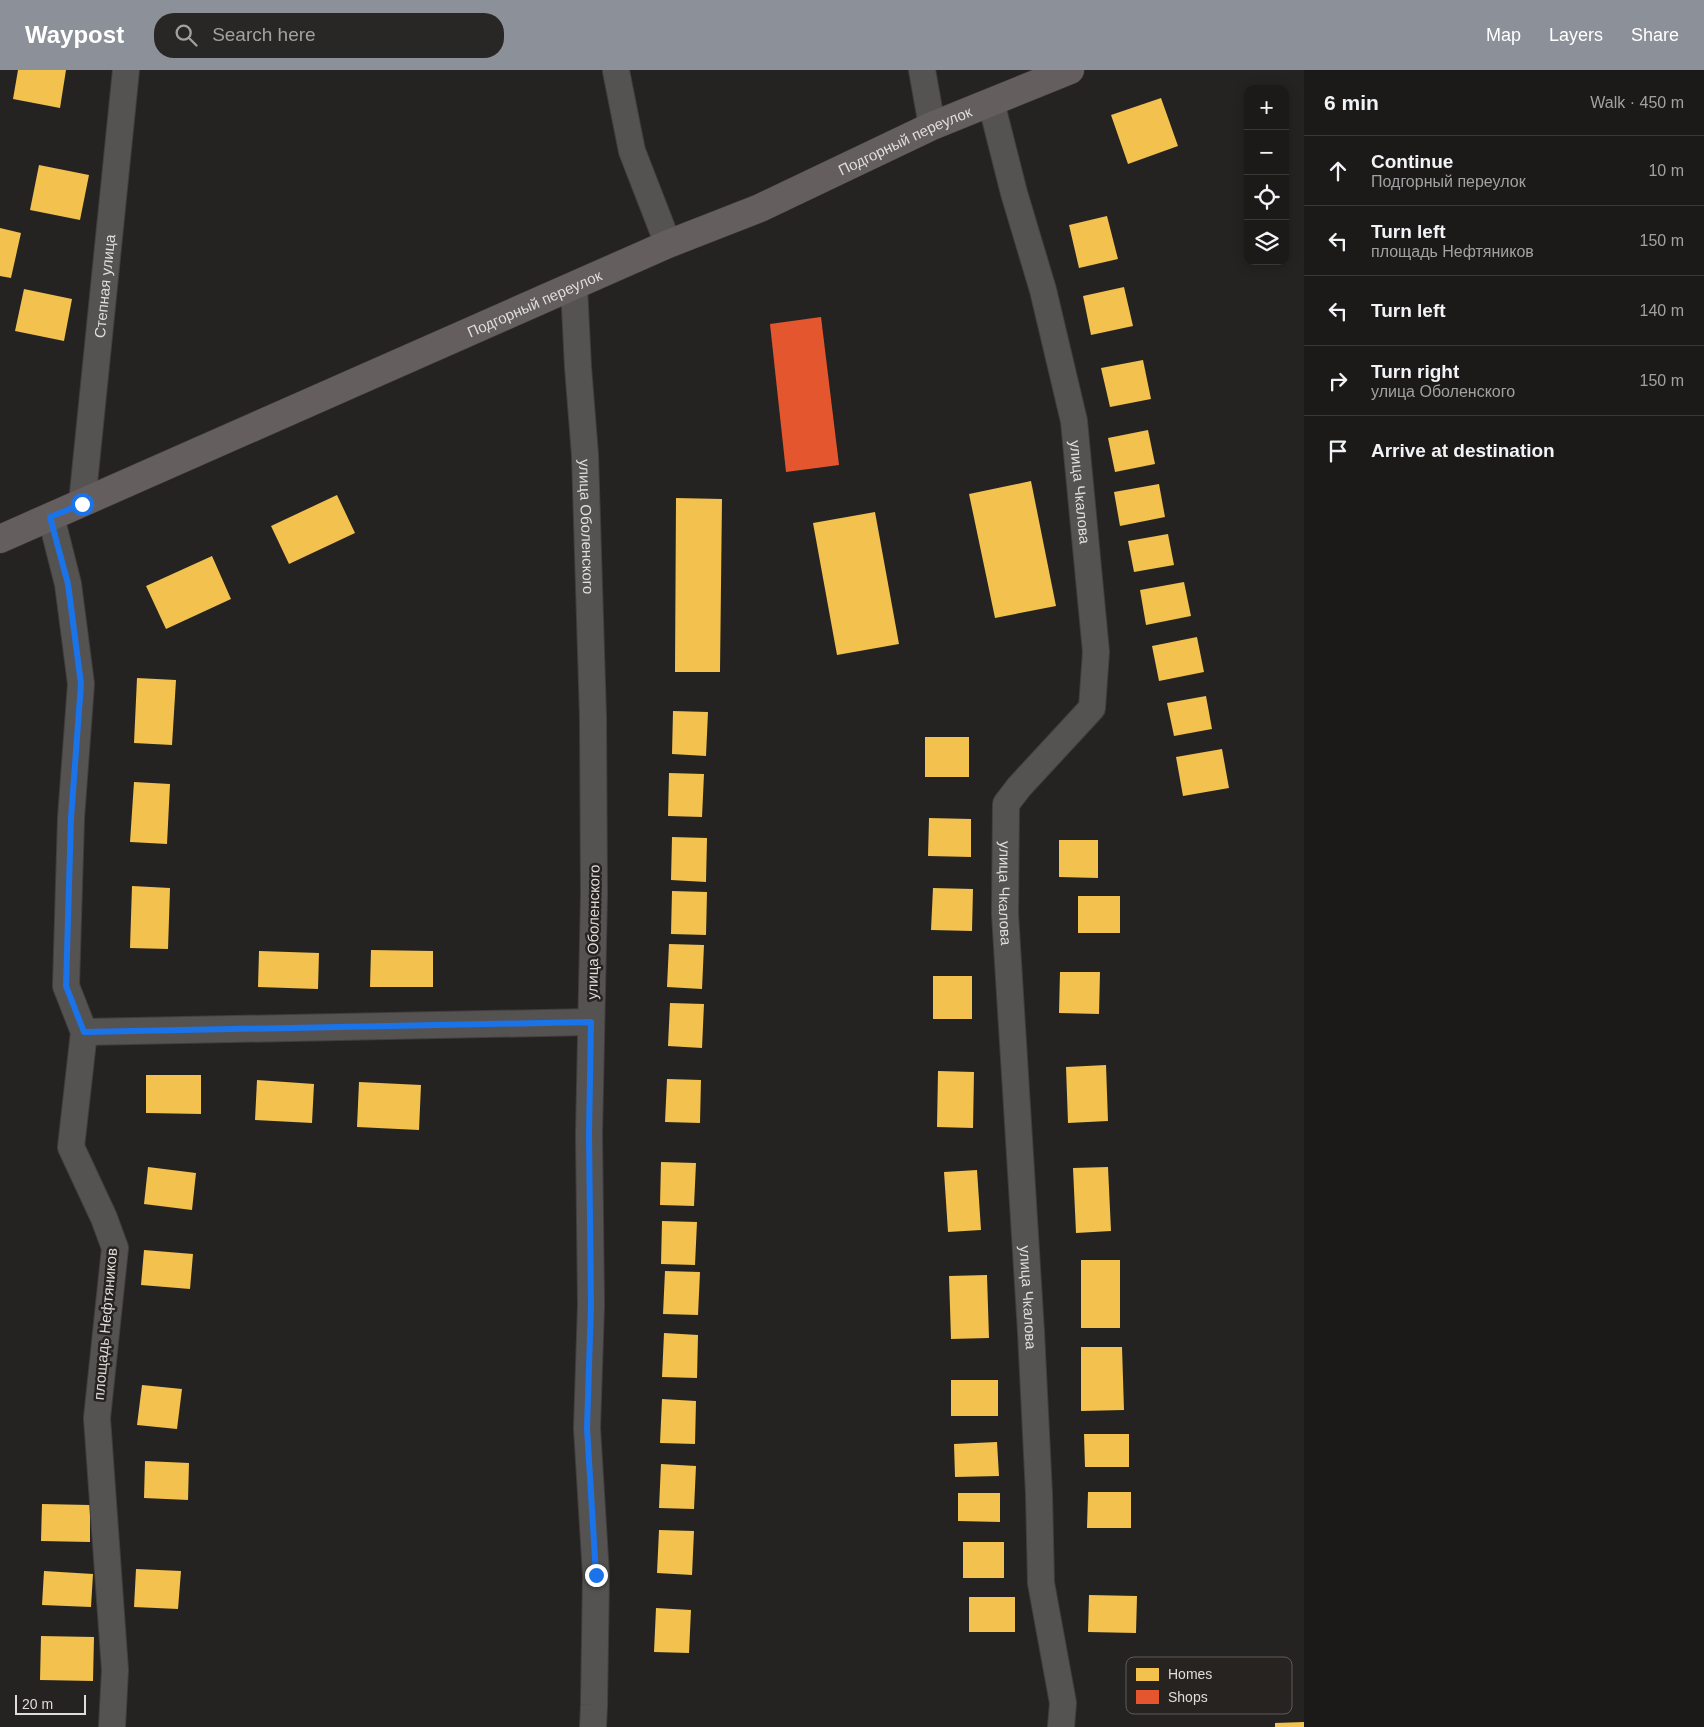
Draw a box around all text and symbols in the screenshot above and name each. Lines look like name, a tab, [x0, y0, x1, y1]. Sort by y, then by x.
search box	[154, 13, 504, 58]
text: Waypost	[25, 21, 124, 48]
icon: search	[172, 21, 200, 49]
text: Search here	[212, 24, 316, 45]
text: Map	[1486, 25, 1521, 45]
text: Layers	[1549, 25, 1603, 45]
text: Share	[1631, 25, 1679, 45]
map controls	[1244, 85, 1289, 265]
button: +	[1244, 85, 1289, 130]
text: 6 min	[1324, 91, 1379, 114]
text: Walk · 450 m	[1590, 94, 1684, 111]
street label: Подгорный переулок	[835, 102, 974, 178]
button: −	[1244, 130, 1289, 175]
text: Continue	[1371, 151, 1453, 172]
icon: ahead	[1324, 157, 1352, 185]
text: 10 m	[1648, 162, 1684, 179]
text: Подгорный переулок	[1371, 173, 1526, 190]
button: locate	[1244, 175, 1289, 220]
button: layers	[1244, 220, 1289, 265]
text: Turn left	[1371, 221, 1446, 242]
icon: left	[1324, 227, 1352, 255]
text: 150 m	[1640, 232, 1684, 249]
street label: Степная улица	[90, 233, 118, 339]
text: площадь Нефтяников	[1371, 243, 1534, 260]
street label: Подгорный переулок	[464, 266, 604, 340]
icon: left	[1324, 297, 1352, 325]
text: Turn left	[1371, 300, 1446, 321]
text: 140 m	[1640, 302, 1684, 319]
text: Turn right	[1371, 361, 1459, 382]
icon: right	[1324, 367, 1352, 395]
text: 150 m	[1640, 372, 1684, 389]
text: улица Оболенского	[1371, 383, 1515, 400]
icon: arrive	[1324, 437, 1352, 465]
street label: улица Чкалова	[1067, 439, 1094, 545]
text: Arrive at destination	[1371, 440, 1555, 461]
street label: улица Оболенского	[577, 459, 598, 594]
route start	[71, 493, 94, 516]
street label: улица Чкалова	[996, 841, 1015, 946]
street label: улица Оболенского	[583, 864, 603, 1000]
street label: улица Чкалова	[1017, 1245, 1040, 1350]
street label: площадь Нефтяников	[90, 1247, 120, 1401]
route end	[585, 1564, 608, 1587]
legend	[1126, 1657, 1292, 1714]
text: Homes	[1168, 1666, 1212, 1682]
text: Shops	[1168, 1689, 1208, 1705]
scale bar	[15, 1692, 86, 1715]
text: 20 m	[22, 1696, 53, 1712]

